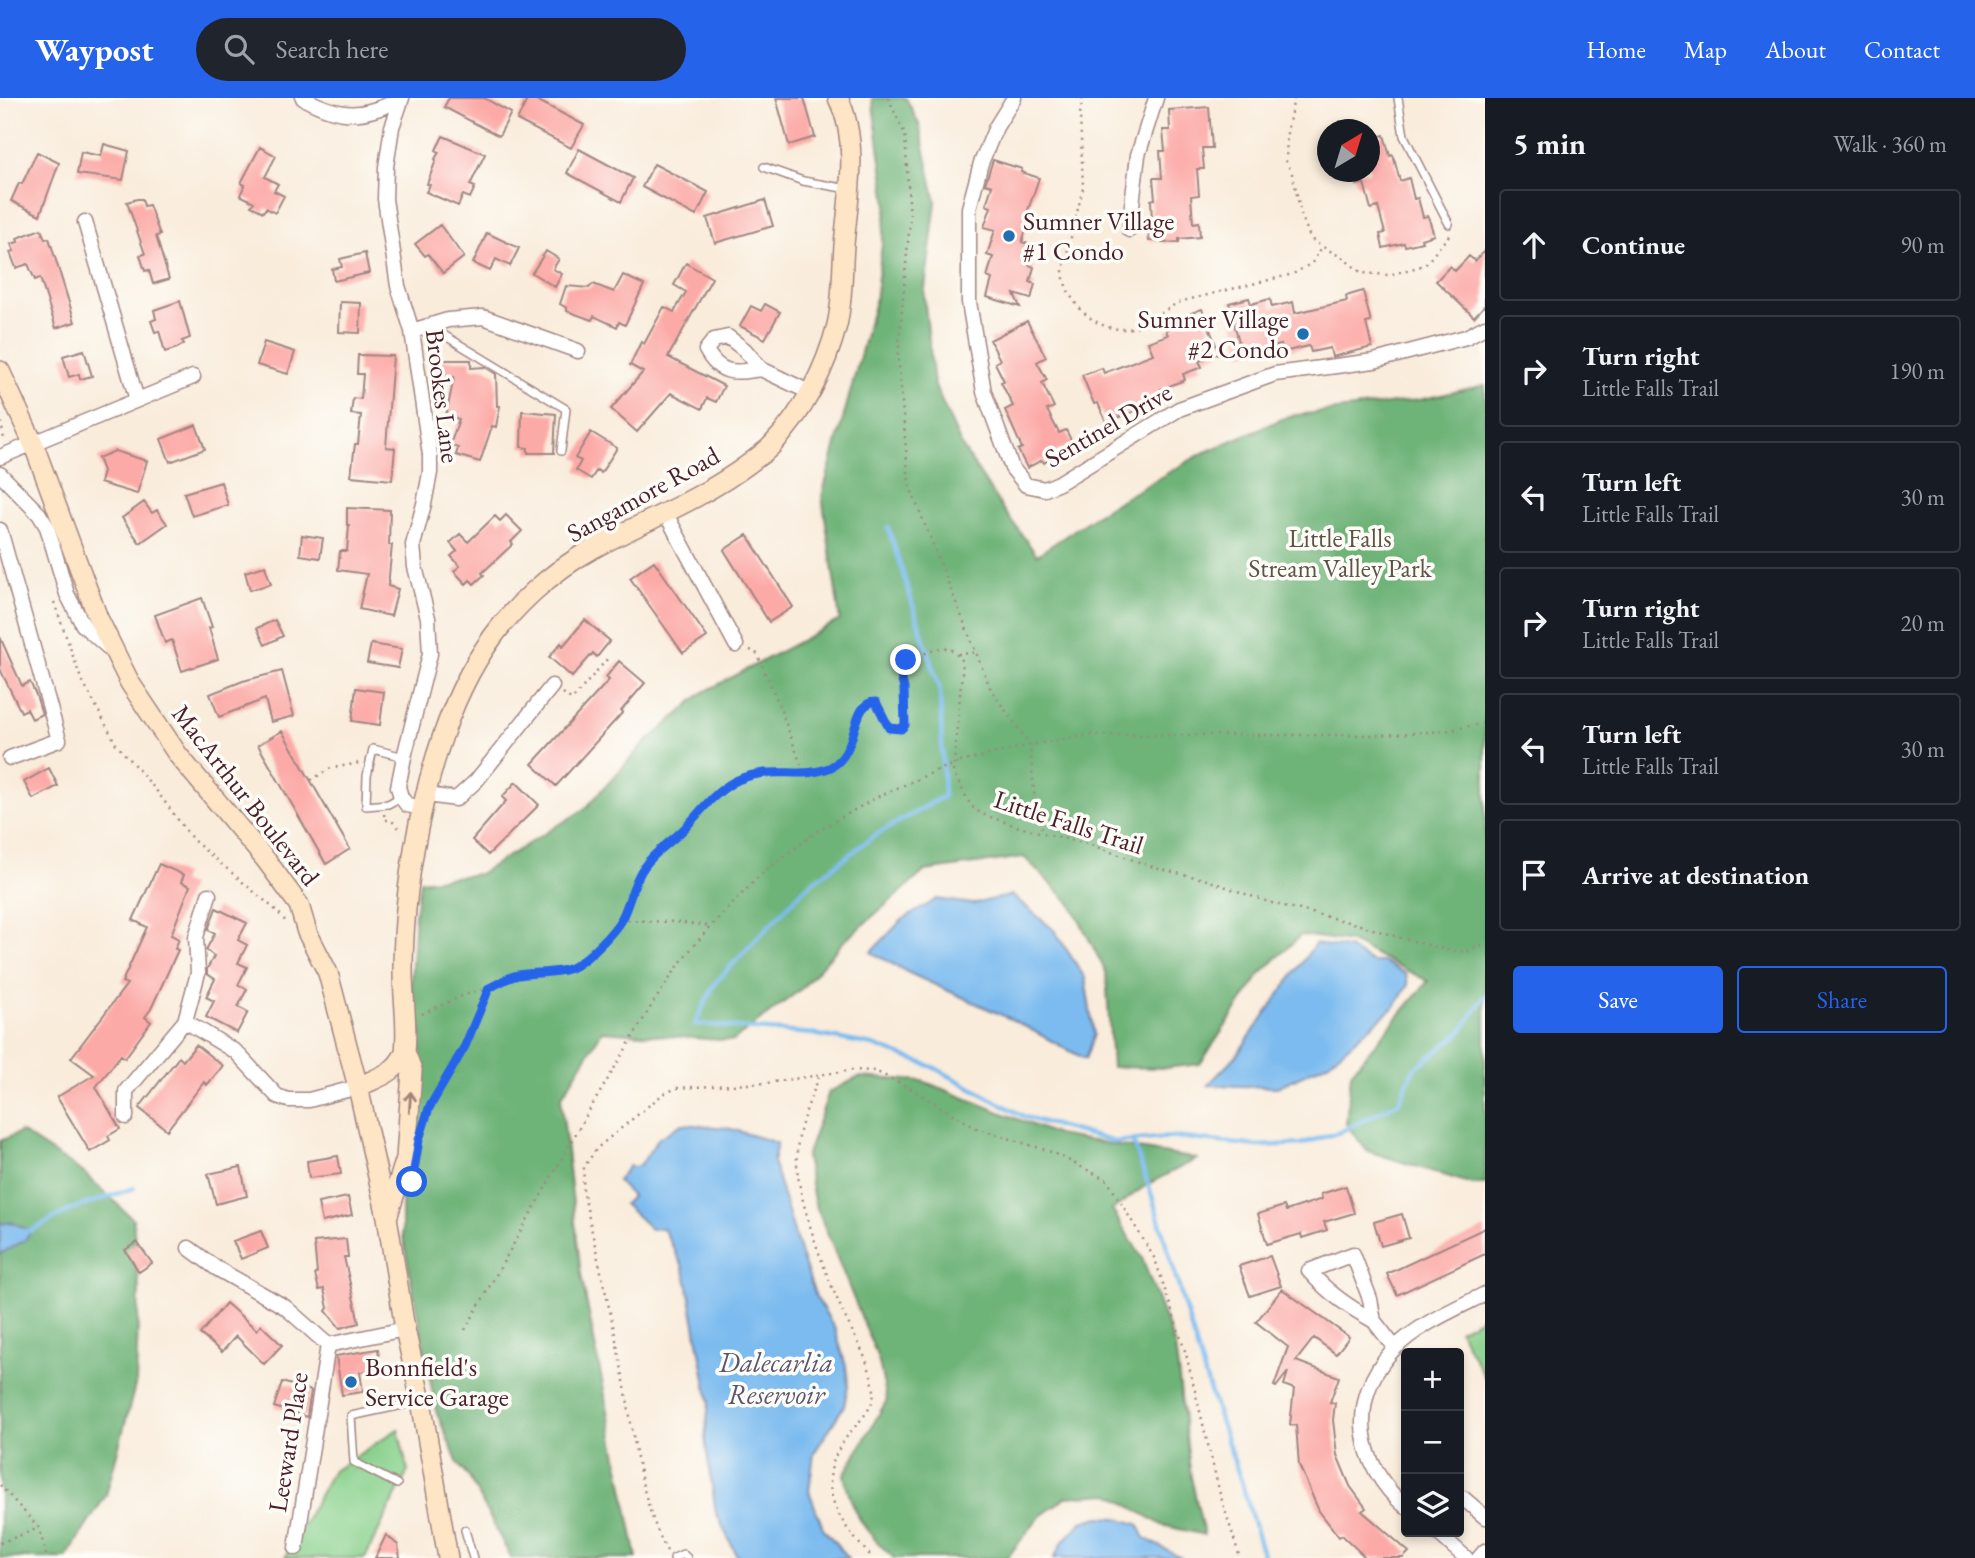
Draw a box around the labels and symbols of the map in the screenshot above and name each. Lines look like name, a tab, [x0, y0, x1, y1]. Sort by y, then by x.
north arrow	[1317, 119, 1380, 182]
place label: Sumner Village #1 Condo	[1023, 204, 1174, 268]
marker: Sumner Village #1 Condo	[1001, 228, 1017, 244]
place label: Sumner Village #2 Condo	[1138, 302, 1289, 366]
marker: Sumner Village #2 Condo	[1295, 326, 1311, 342]
street label: Brookes Lane	[418, 327, 468, 465]
street label: Sentinel Drive	[1038, 375, 1178, 475]
street label: Sangamore Road	[561, 438, 726, 550]
park label: Little Falls Stream Valley Park	[1248, 521, 1433, 585]
route end	[890, 644, 921, 675]
street label: MacArthur Boulevard	[165, 697, 328, 893]
street label: Little Falls Trail	[990, 782, 1148, 862]
one-way arrow	[403, 1091, 416, 1114]
route start	[396, 1166, 427, 1197]
water label: Dalecarlia Reservoir	[718, 1344, 833, 1412]
place label: Bonnfield's Service Garage	[365, 1350, 509, 1414]
street label: Leeward Place	[260, 1370, 316, 1514]
marker: Bonnfield's Service Garage	[343, 1374, 359, 1390]

